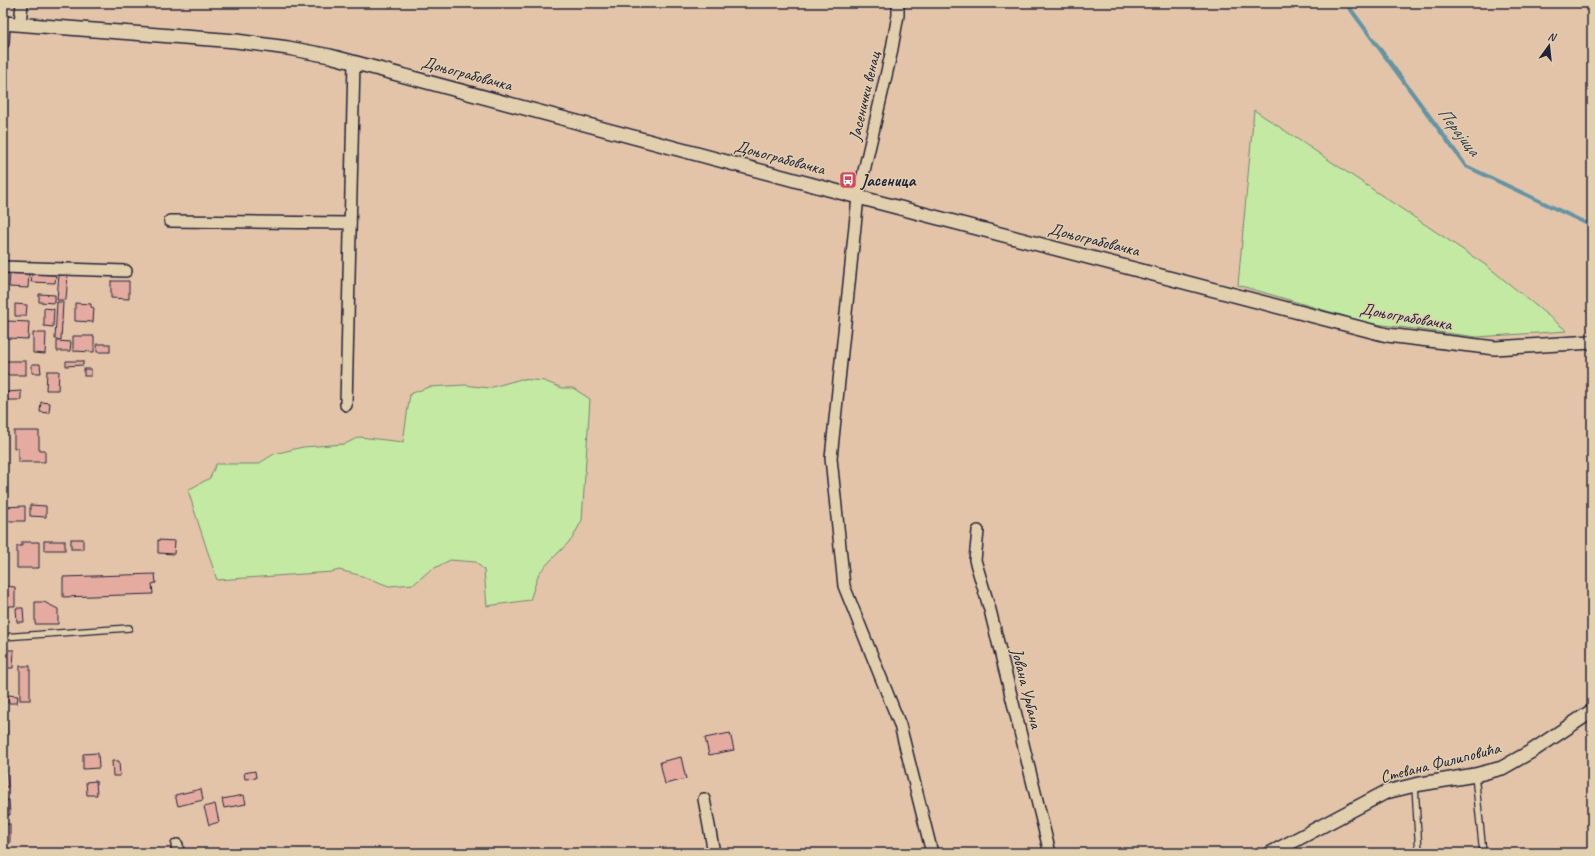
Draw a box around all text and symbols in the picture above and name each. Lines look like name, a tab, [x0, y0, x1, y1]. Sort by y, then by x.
north arrow	[1529, 26, 1569, 66]
text: N	[1546, 29, 1559, 45]
street label: Јасенички венац	[844, 49, 885, 144]
street label: Доњограбовачка	[419, 51, 515, 96]
water label: Перајица	[1433, 102, 1486, 161]
street label: Доњограбовачка	[732, 135, 828, 180]
bus stop icon: Јасеница	[838, 170, 858, 190]
place label: Јасеница	[860, 170, 917, 191]
street label: Доњограбовачка	[1046, 218, 1143, 261]
street label: Доњограбовачка	[1358, 298, 1455, 335]
street label: Јована Урбана	[1006, 645, 1047, 731]
street label: Стевана Филиповића	[1378, 737, 1504, 788]

